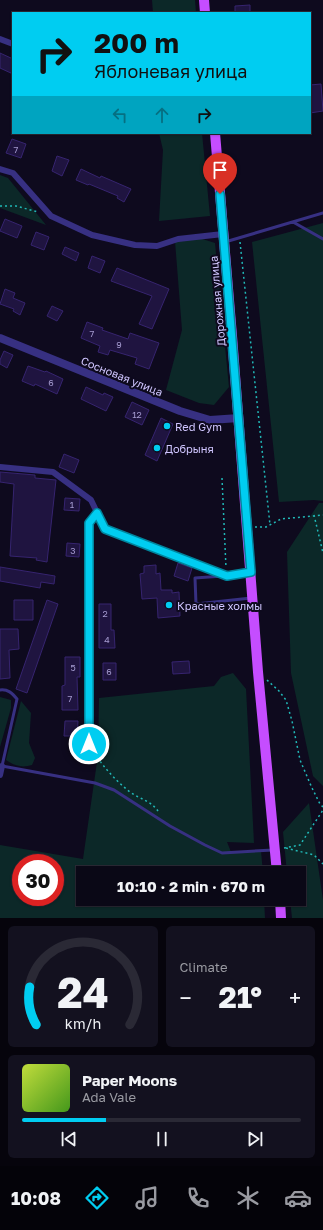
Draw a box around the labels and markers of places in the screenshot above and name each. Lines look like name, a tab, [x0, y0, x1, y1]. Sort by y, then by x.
pin	[203, 153, 237, 194]
place label: Red Gym	[175, 420, 222, 433]
marker: Red Gym	[162, 421, 172, 431]
place label: Добрыня	[165, 442, 214, 455]
marker: Добрыня	[152, 443, 162, 453]
place label: Красные холмы	[177, 599, 262, 612]
marker: Красные холмы	[164, 600, 174, 610]

